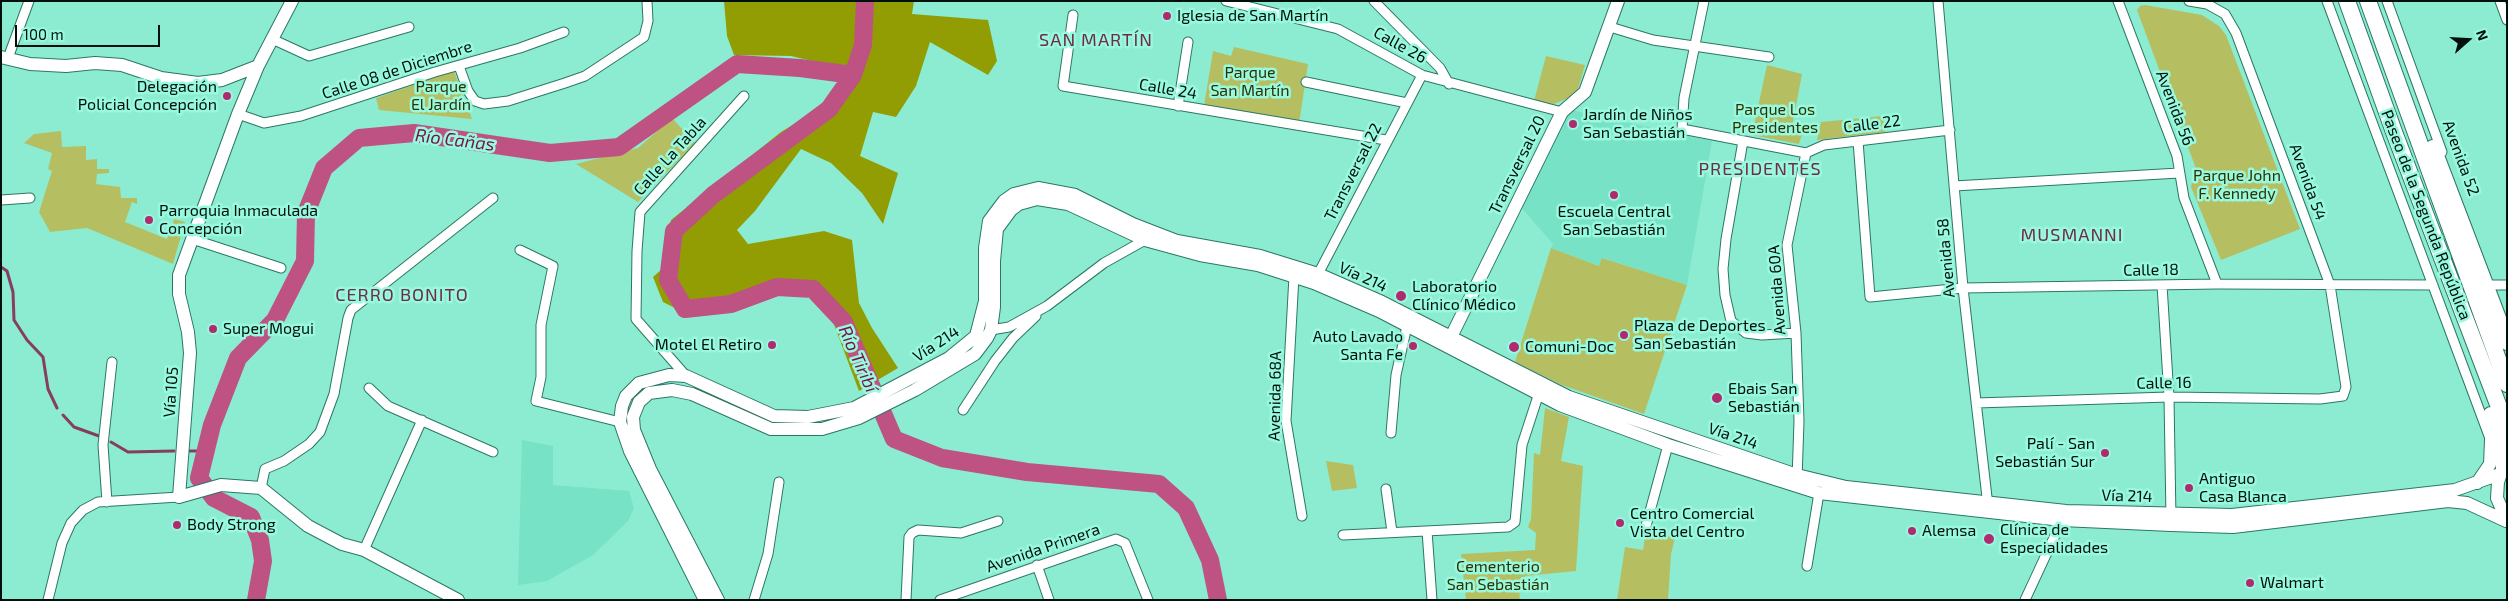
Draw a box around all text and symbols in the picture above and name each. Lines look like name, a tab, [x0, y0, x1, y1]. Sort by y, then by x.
place label: Iglesia de San Martín	[1177, 6, 1328, 26]
marker: Iglesia de San Martín	[1161, 10, 1173, 22]
scale bar	[18, 15, 162, 47]
north arrow	[2443, 15, 2493, 65]
street label: Calle 26	[1370, 23, 1430, 67]
text: 100 m	[23, 25, 64, 43]
text: N	[2473, 27, 2492, 42]
district label: SAN MARTÍN	[1038, 29, 1154, 51]
street label: Calle 08 de Diciembre	[320, 37, 474, 103]
park label: Parque San Martín	[1210, 63, 1290, 101]
street label: Avenida 56	[2152, 68, 2198, 148]
street label: Calle 24	[1138, 74, 1198, 104]
place label: Delegación Policial Concepción	[78, 77, 217, 115]
park label: Parque El Jardín	[411, 77, 471, 115]
marker: Delegación Policial Concepción	[221, 90, 233, 102]
park label: Parque Los Presidentes	[1732, 100, 1818, 138]
place label: Jardín de Niños San Sebastián	[1583, 105, 1693, 143]
street label: Paseo de la Segunda República	[2377, 107, 2475, 323]
street label: Calle 22	[1842, 111, 1902, 137]
street label: Transversal 20	[1485, 112, 1549, 218]
street label: Calle La Tabla	[630, 113, 710, 199]
marker: Jardín de Niños San Sebastián	[1567, 118, 1579, 130]
street label: Avenida 52	[2438, 118, 2484, 198]
street label: Transversal 22	[1320, 120, 1386, 224]
water label: Río Cañas	[414, 124, 496, 156]
street label: Avenida 54	[2285, 141, 2331, 223]
district label: PRESIDENTES	[1697, 158, 1823, 180]
park label: Parque John F. Kennedy	[2193, 166, 2281, 204]
marker: Escuela Central San Sebastián	[1608, 189, 1620, 201]
place label: Parroquia Inmaculada Concepción	[159, 201, 318, 239]
place label: Escuela Central San Sebastián	[1558, 202, 1670, 240]
marker: Parroquia Inmaculada Concepción	[143, 214, 155, 226]
street label: Avenida 58	[1933, 217, 1959, 299]
district label: MUSMANNI	[2020, 224, 2124, 246]
street label: Avenida 60A	[1764, 244, 1790, 336]
street label: Vía 214	[1336, 258, 1390, 296]
street label: Calle 18	[2123, 260, 2179, 280]
place label: Laboratorio Clínico Médico	[1412, 277, 1516, 315]
district label: CERRO BONITO	[334, 284, 470, 306]
marker: Laboratorio Clínico Médico	[1394, 289, 1408, 303]
place label: Plaza de Deportes San Sebastián	[1634, 316, 1766, 354]
place label: Super Mogui	[223, 319, 314, 339]
water label: Río Tiribí	[834, 322, 882, 396]
street label: Vía 214	[909, 322, 963, 366]
marker: Super Mogui	[207, 323, 219, 335]
place label: Auto Lavado Santa Fe	[1313, 327, 1403, 365]
marker: Plaza de Deportes San Sebastián	[1618, 329, 1630, 341]
place label: Motel El Retiro	[655, 335, 762, 355]
place label: Comuni-Doc	[1525, 337, 1614, 357]
marker: Motel El Retiro	[766, 339, 778, 351]
marker: Auto Lavado Santa Fe	[1407, 340, 1419, 352]
marker: Comuni-Doc	[1507, 340, 1521, 354]
street label: Avenida 68A	[1265, 351, 1285, 441]
street label: Vía 105	[160, 366, 182, 418]
street label: Calle 16	[2136, 373, 2192, 393]
place label: Ebais San Sebastián	[1728, 379, 1800, 417]
marker: Ebais San Sebastián	[1710, 391, 1724, 405]
street label: Vía 214	[1706, 419, 1760, 453]
place label: Palí - San Sebastián Sur	[1995, 434, 2095, 472]
marker: Palí - San Sebastián Sur	[2099, 447, 2111, 459]
place label: Antiguo Casa Blanca	[2199, 469, 2287, 507]
marker: Antiguo Casa Blanca	[2183, 482, 2195, 494]
street label: Vía 214	[2101, 486, 2153, 506]
place label: Centro Comercial Vista del Centro	[1630, 504, 1754, 542]
place label: Body Strong	[187, 515, 276, 535]
marker: Centro Comercial Vista del Centro	[1614, 517, 1626, 529]
marker: Body Strong	[171, 519, 183, 531]
street label: Avenida Primera	[984, 520, 1102, 576]
place label: Clínica de Especialidades	[2000, 520, 2108, 558]
place label: Alemsa	[1922, 521, 1976, 541]
marker: Alemsa	[1906, 525, 1918, 537]
marker: Clínica de Especialidades	[1982, 532, 1996, 546]
park label: Cementerio San Sebastián	[1447, 557, 1549, 595]
place label: Walmart	[2260, 573, 2324, 593]
marker: Walmart	[2244, 577, 2256, 589]

